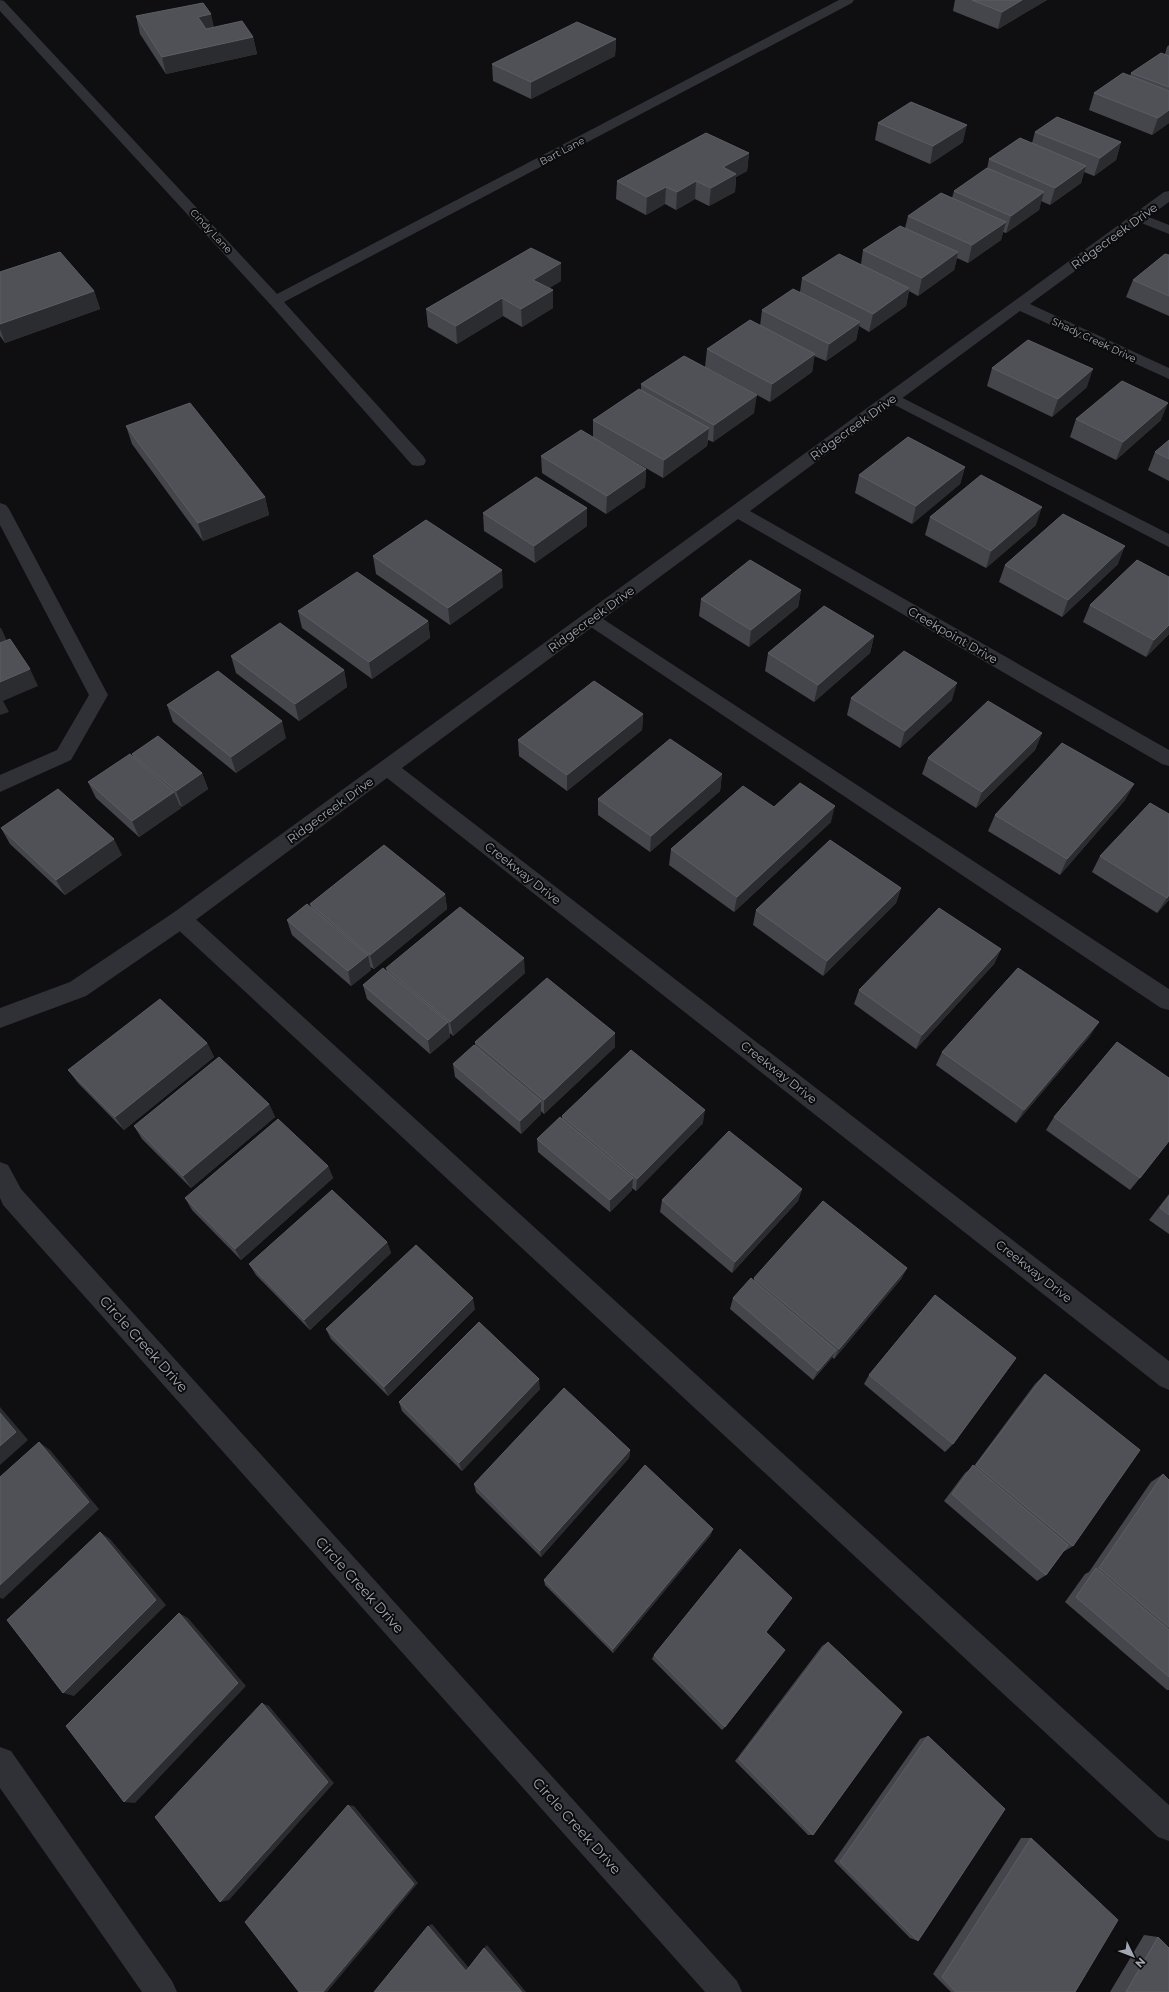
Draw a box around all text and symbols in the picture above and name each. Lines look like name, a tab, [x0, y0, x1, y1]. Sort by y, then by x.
street label: Bart Lane	[537, 134, 587, 168]
street label: Ridgecreek Drive	[1068, 200, 1160, 272]
street label: Cindy Lane	[187, 206, 235, 256]
street label: Shady Creek Drive	[1050, 315, 1138, 365]
street label: Ridgecreek Drive	[807, 391, 899, 463]
street label: Ridgecreek Drive	[545, 583, 637, 655]
street label: Creekpoint Drive	[905, 603, 1001, 667]
street label: Ridgecreek Drive	[284, 774, 376, 846]
street label: Creekway Drive	[482, 839, 564, 907]
street label: Creekway Drive	[738, 1038, 820, 1106]
street label: Creekway Drive	[993, 1237, 1075, 1305]
street label: Circle Creek Drive	[96, 1292, 192, 1396]
street label: Circle Creek Drive	[312, 1533, 408, 1637]
street label: Circle Creek Drive	[529, 1774, 625, 1878]
north arrow	[1113, 1936, 1153, 1976]
text: N	[1132, 1955, 1148, 1971]

